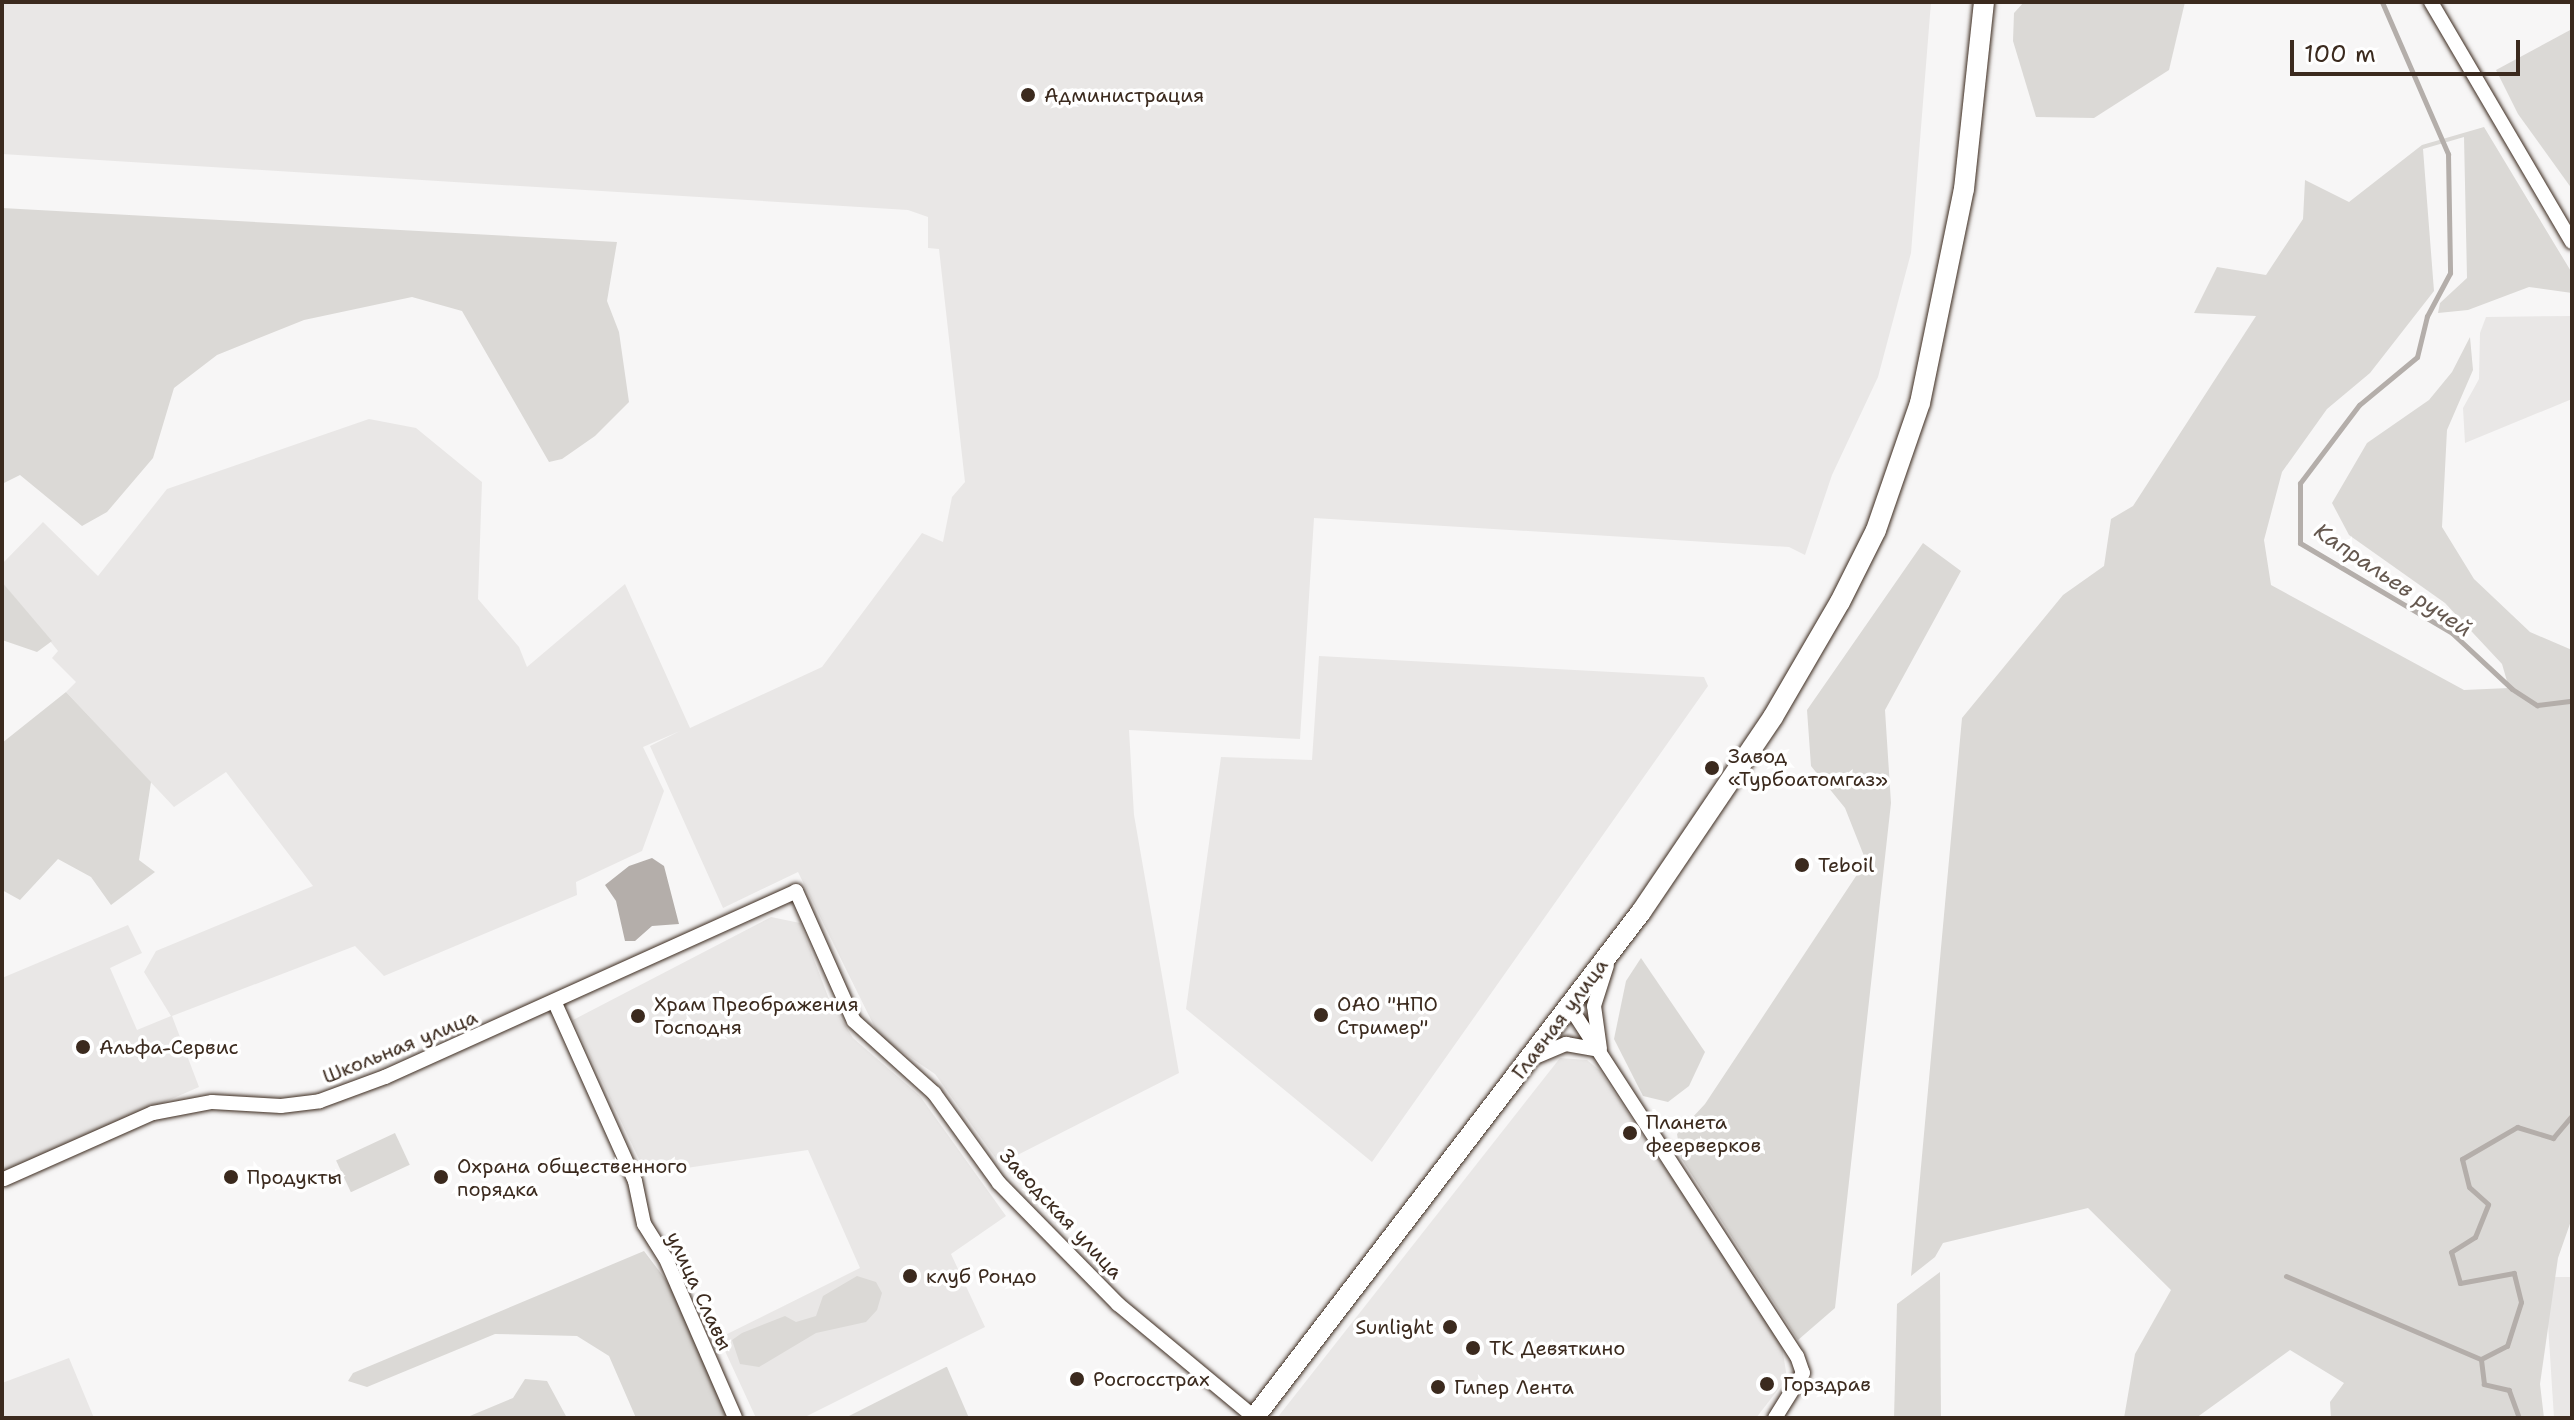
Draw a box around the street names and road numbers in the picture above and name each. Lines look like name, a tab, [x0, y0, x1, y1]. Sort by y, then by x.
street label: Главная улица	[1507, 954, 1613, 1084]
street label: Школьная улица	[319, 1005, 481, 1089]
street label: Заводская улица	[994, 1144, 1128, 1284]
street label: улица Славы	[661, 1228, 737, 1354]

